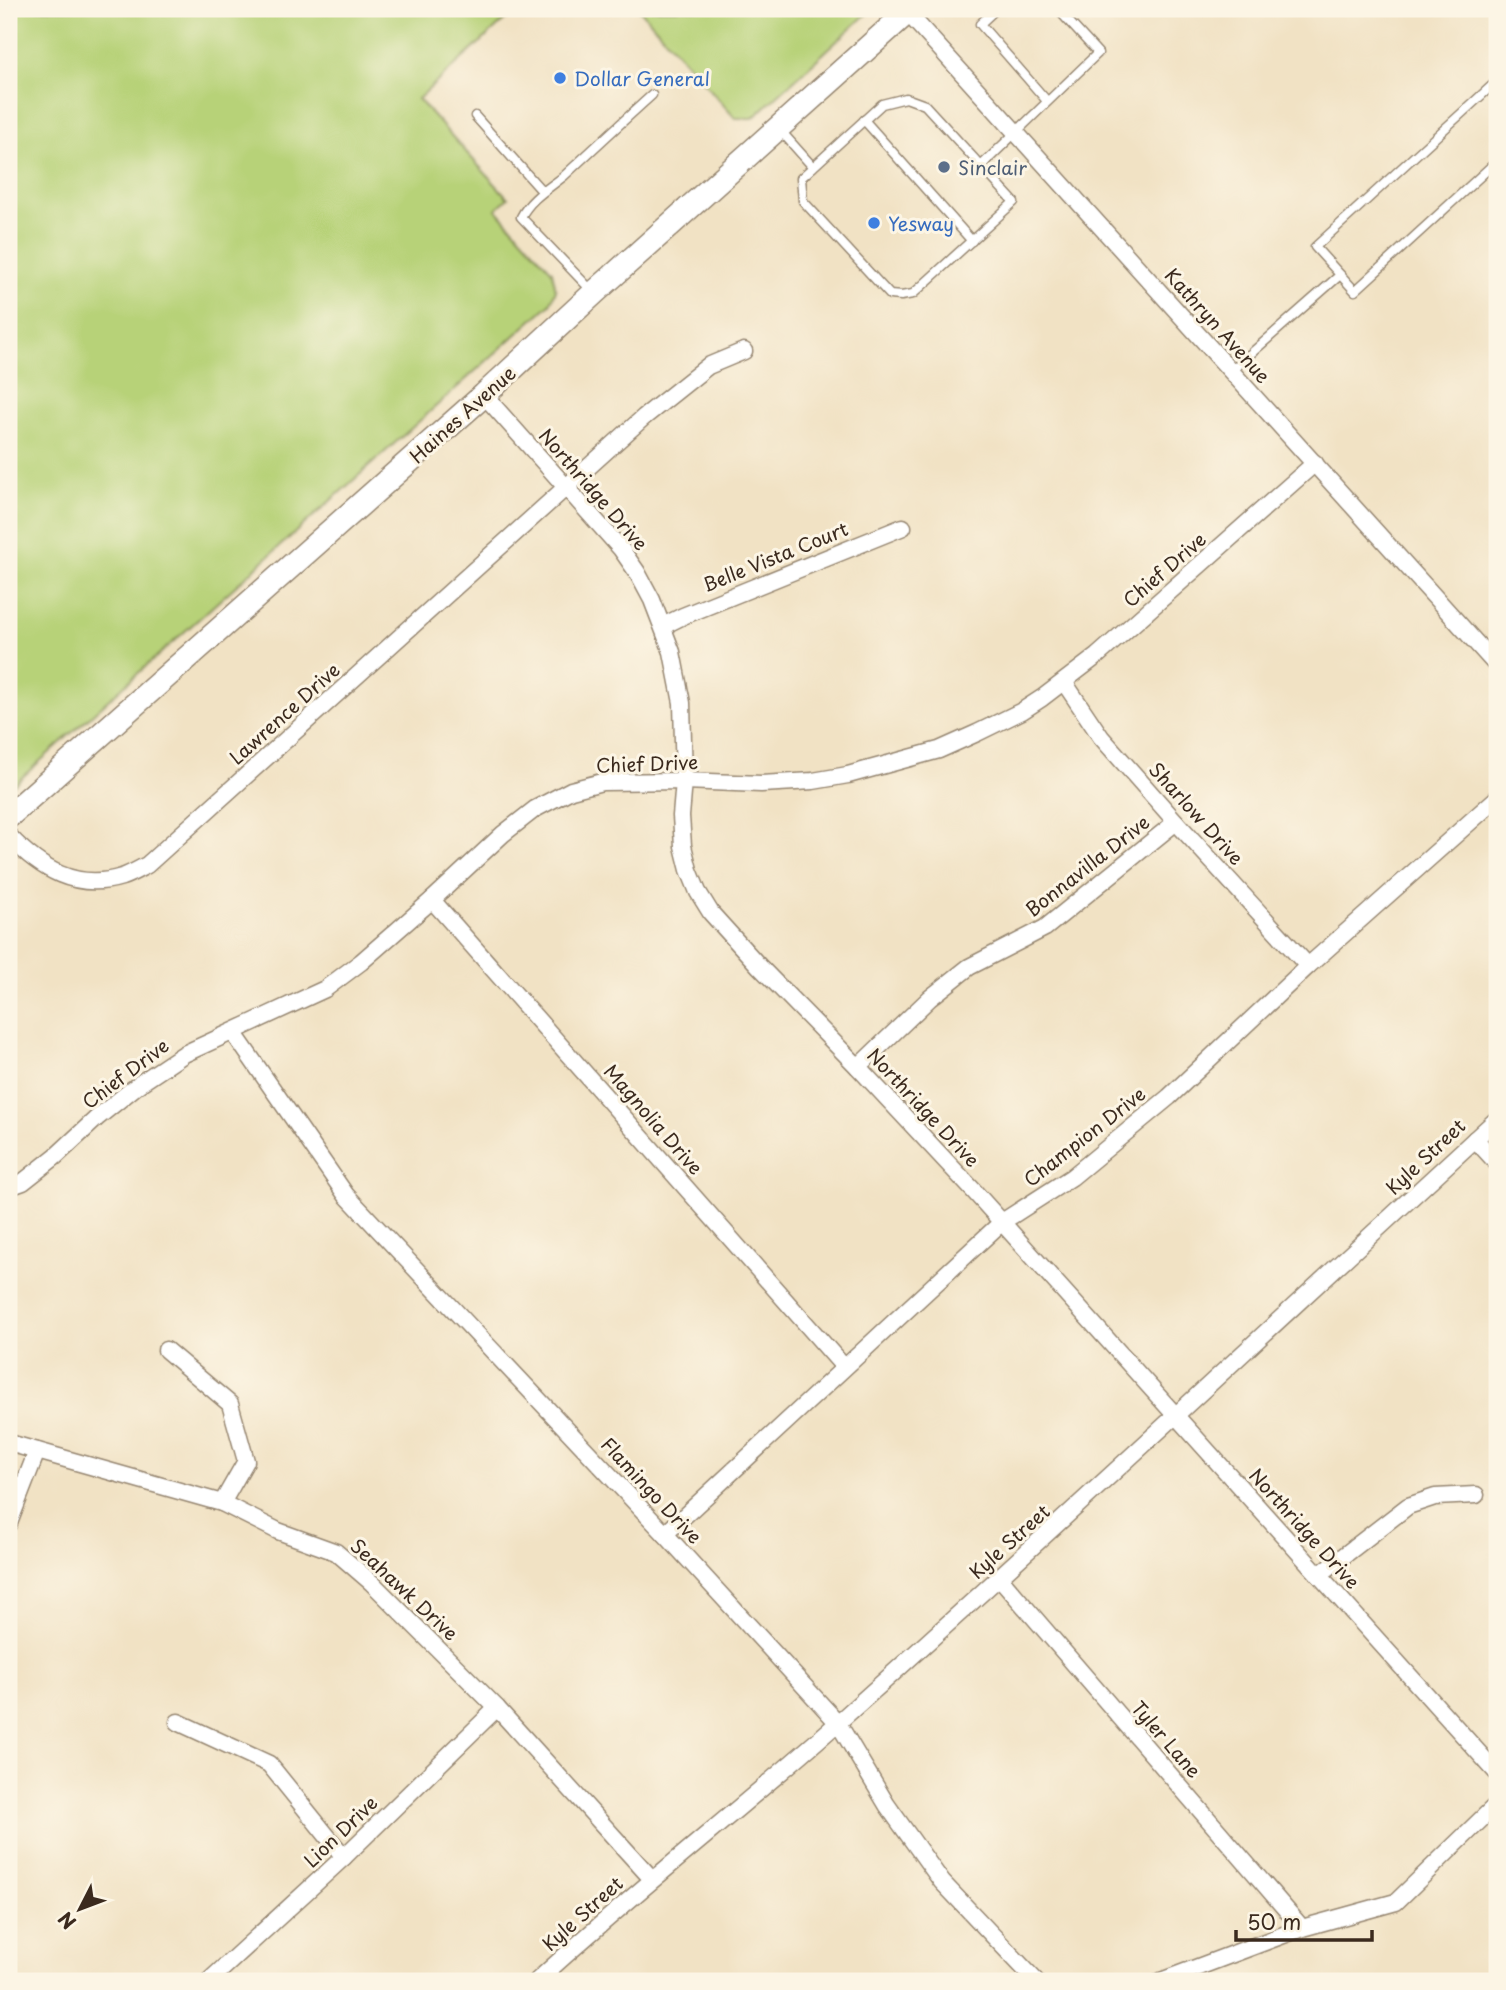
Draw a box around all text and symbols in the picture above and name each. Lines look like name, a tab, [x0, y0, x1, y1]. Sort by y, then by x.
place label: Dollar General	[574, 64, 710, 92]
marker: Dollar General	[552, 70, 568, 86]
place label: Sinclair	[958, 153, 1027, 181]
marker: Sinclair	[936, 159, 952, 175]
place label: Yesway	[888, 209, 954, 237]
marker: Yesway	[866, 215, 882, 231]
street label: Kathryn Avenue	[1159, 261, 1277, 389]
street label: Haines Avenue	[403, 359, 521, 469]
street label: Northridge Drive	[533, 422, 655, 556]
street label: Belle Vista Court	[698, 514, 852, 598]
street label: Chief Drive	[1116, 525, 1212, 613]
street label: Lawrence Drive	[222, 656, 346, 770]
street label: Chief Drive	[596, 747, 698, 779]
street label: Sharlow Drive	[1143, 755, 1251, 871]
street label: Bonnavilla Drive	[1019, 808, 1155, 922]
street label: Chief Drive	[76, 1031, 174, 1115]
street label: Northridge Drive	[861, 1041, 987, 1173]
street label: Magnolia Drive	[598, 1058, 710, 1180]
street label: Champion Drive	[1017, 1079, 1151, 1193]
street label: Kyle Street	[1379, 1112, 1471, 1200]
street label: Flamingo Drive	[595, 1430, 709, 1550]
street label: Northridge Drive	[1243, 1462, 1367, 1594]
street label: Kyle Street	[963, 1497, 1056, 1585]
street label: Seahawk Drive	[345, 1532, 465, 1646]
street label: Tyler Lane	[1126, 1694, 1208, 1784]
street label: Lion Drive	[297, 1789, 383, 1873]
street label: Kyle Street	[536, 1869, 629, 1957]
north arrow	[46, 1874, 116, 1944]
scale bar	[1236, 1899, 1373, 1943]
text: 50 m	[1247, 1905, 1301, 1937]
text: N	[51, 1906, 82, 1936]

